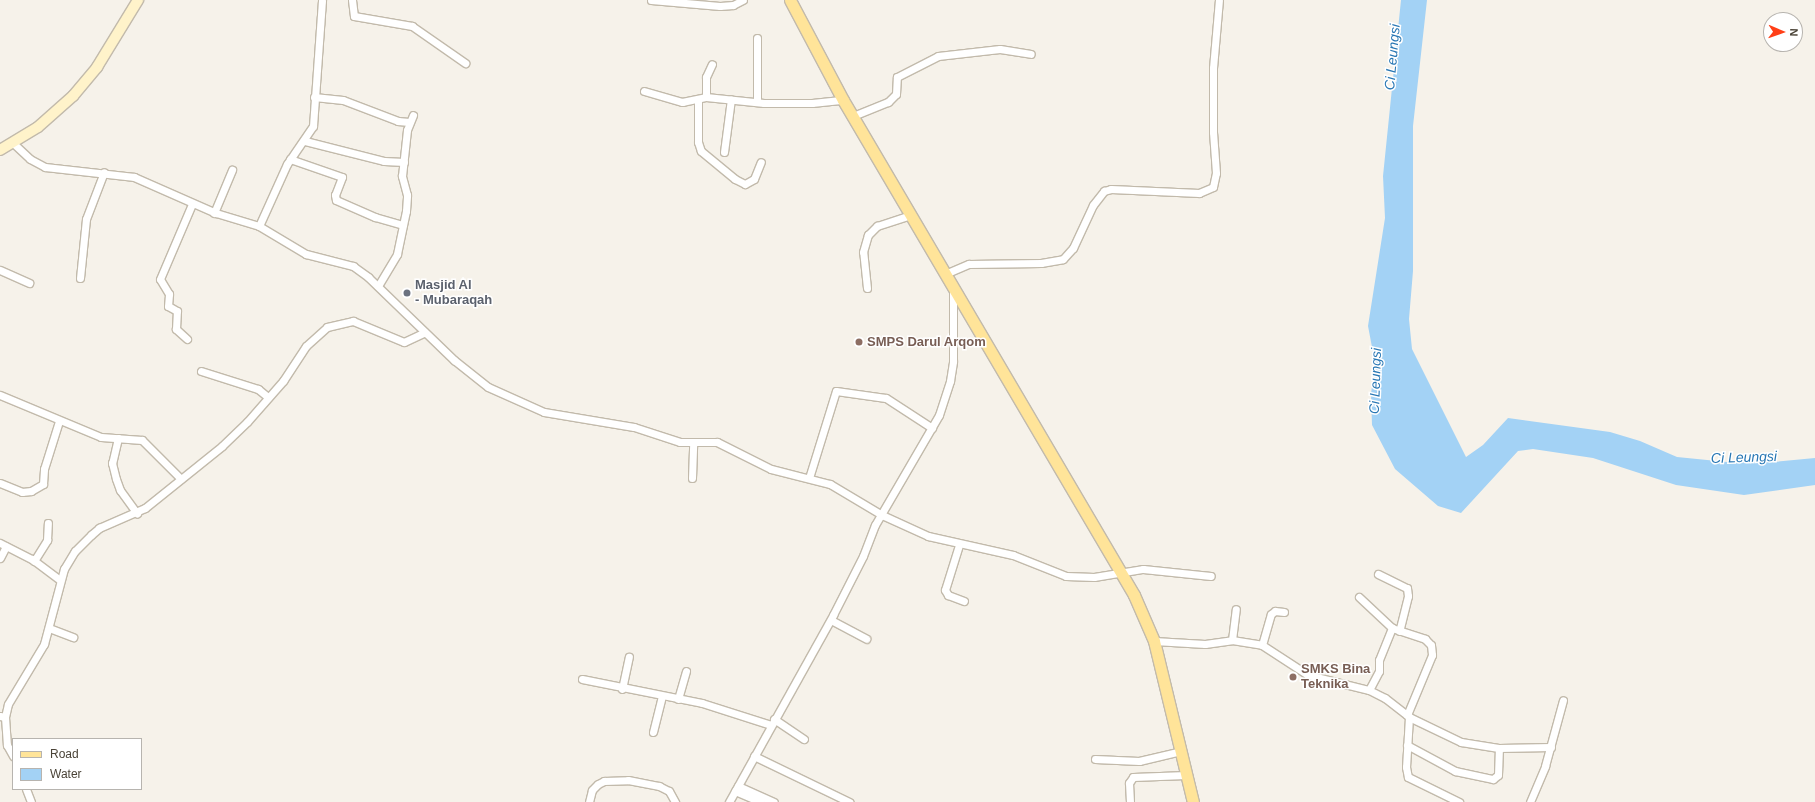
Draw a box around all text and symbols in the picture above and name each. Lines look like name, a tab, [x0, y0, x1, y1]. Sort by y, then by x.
north arrow	[1763, 12, 1803, 52]
water label: Ci Leungsi	[1381, 23, 1403, 91]
text: N	[1788, 28, 1800, 37]
place label: Masjid Al - Mubaraqah	[415, 278, 492, 309]
marker: Masjid Al - Mubaraqah	[402, 288, 412, 298]
place label: SMPS Darul Arqom	[867, 334, 986, 350]
marker: SMPS Darul Arqom	[854, 337, 864, 347]
water label: Ci Leungsi	[1365, 348, 1385, 414]
water label: Ci Leungsi	[1711, 447, 1777, 467]
place label: SMKS Bina Teknika	[1301, 662, 1370, 693]
marker: SMKS Bina Teknika	[1288, 672, 1298, 682]
legend	[12, 738, 142, 790]
text: Road	[50, 747, 79, 761]
text: Water	[50, 767, 82, 781]

